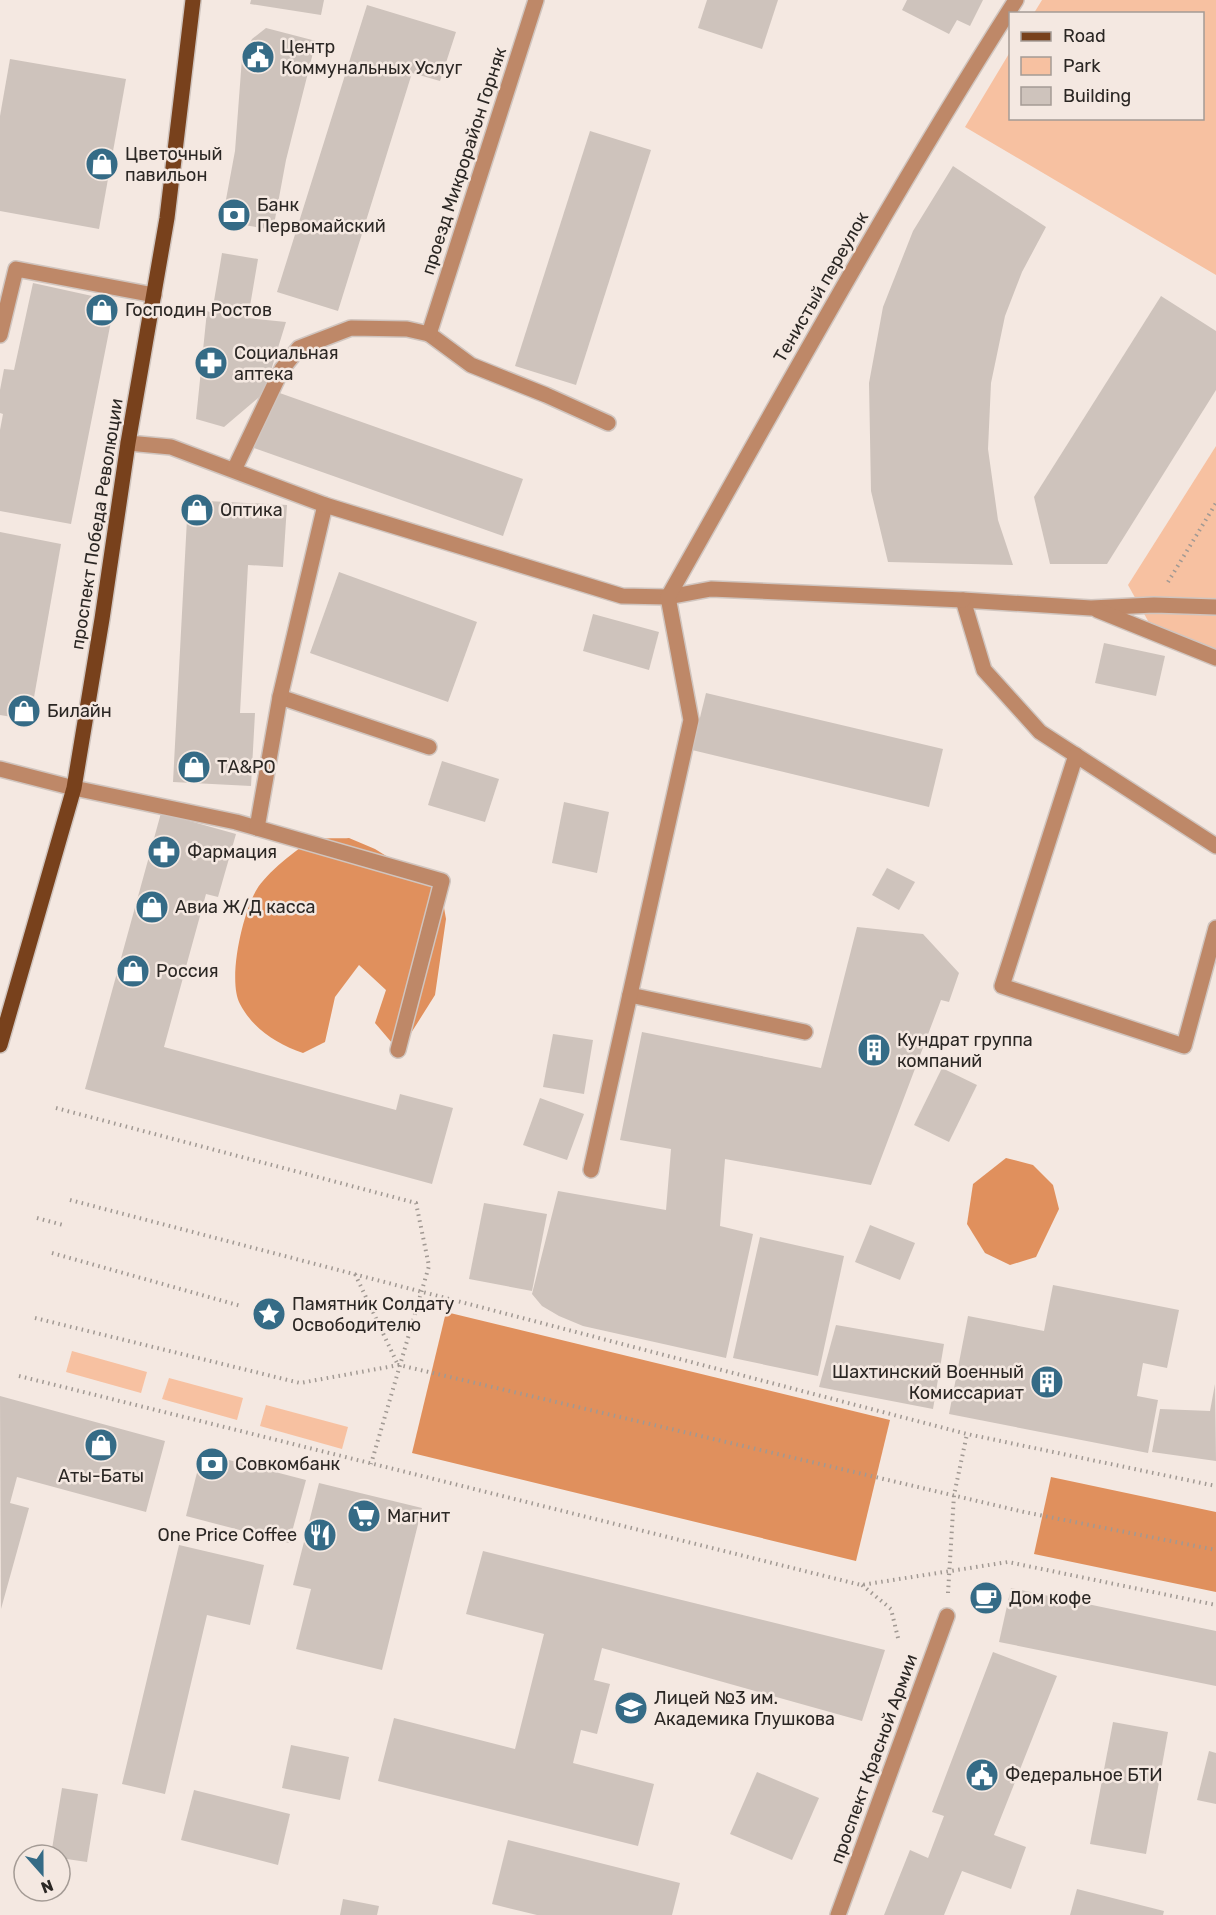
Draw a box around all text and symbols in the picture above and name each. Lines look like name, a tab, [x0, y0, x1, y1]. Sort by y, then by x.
legend	[1009, 12, 1204, 120]
text: Road	[1063, 25, 1106, 47]
place label: Центр Коммунальных Услуг	[281, 36, 463, 79]
public building icon: Центр Коммунальных Услуг	[240, 39, 276, 75]
street label: проезд Микрорайон Горняк	[417, 44, 511, 278]
text: Park	[1063, 55, 1101, 77]
text: Building	[1063, 85, 1131, 107]
place label: Цветочный павильон	[125, 143, 223, 186]
shop icon: Цветочный павильон	[84, 146, 120, 182]
place label: Банк Первомайский	[257, 194, 386, 237]
bank icon: Банк Первомайский	[216, 197, 252, 233]
street label: Тенистый переулок	[769, 207, 873, 366]
shop icon: Господин Ростов	[84, 292, 120, 328]
place label: Господин Ростов	[125, 299, 272, 321]
place label: Социальная аптека	[234, 342, 339, 385]
pharmacy icon: Социальная аптека	[193, 345, 229, 381]
street label: проспект Победа Революции	[66, 397, 128, 651]
shop icon: Оптика	[179, 492, 215, 528]
place label: Оптика	[220, 499, 283, 521]
shop icon: Билайн	[6, 693, 42, 729]
place label: Билайн	[47, 700, 112, 722]
shop icon: ТА&РО	[176, 749, 212, 785]
place label: ТА&РО	[217, 756, 276, 778]
pharmacy icon: Фармация	[146, 834, 182, 870]
place label: Фармация	[187, 841, 277, 863]
shop icon: Авиа Ж/Д касса	[134, 889, 170, 925]
place label: Авиа Ж/Д касса	[175, 896, 316, 918]
shop icon: Россия	[115, 953, 151, 989]
place label: Россия	[156, 960, 219, 982]
place label: Кундрат группа компаний	[897, 1029, 1033, 1072]
building icon: Кундрат группа компаний	[856, 1032, 892, 1068]
place label: Памятник Солдату Освободителю	[292, 1293, 455, 1336]
place icon: Памятник Солдату Освободителю	[251, 1296, 287, 1332]
place label: Шахтинский Военный Комиссариат	[832, 1361, 1024, 1404]
building icon: Шахтинский Военный Комиссариат	[1029, 1364, 1065, 1400]
shop icon: Аты-Баты	[83, 1427, 119, 1463]
bank icon: Совкомбанк	[194, 1446, 230, 1482]
place label: Совкомбанк	[235, 1453, 341, 1475]
place label: Аты-Баты	[58, 1465, 144, 1487]
supermarket icon: Магнит	[346, 1498, 382, 1534]
place label: Магнит	[387, 1505, 450, 1527]
restaurant icon: One Price Coffee	[302, 1517, 338, 1553]
place label: One Price Coffee	[158, 1524, 297, 1546]
cafe icon: Дом кофе	[968, 1580, 1004, 1616]
place label: Дом кофе	[1009, 1587, 1091, 1609]
street label: проспект Красной Армии	[826, 1651, 922, 1867]
place label: Лицей №3 им. Академика Глушкова	[654, 1687, 835, 1730]
school or university icon: Лицей №3 им. Академика Глушкова	[613, 1690, 649, 1726]
public building icon: Федеральное БТИ	[964, 1757, 1000, 1793]
place label: Федеральное БТИ	[1005, 1764, 1163, 1786]
north arrow	[12, 1843, 72, 1903]
text: N	[38, 1876, 56, 1897]

